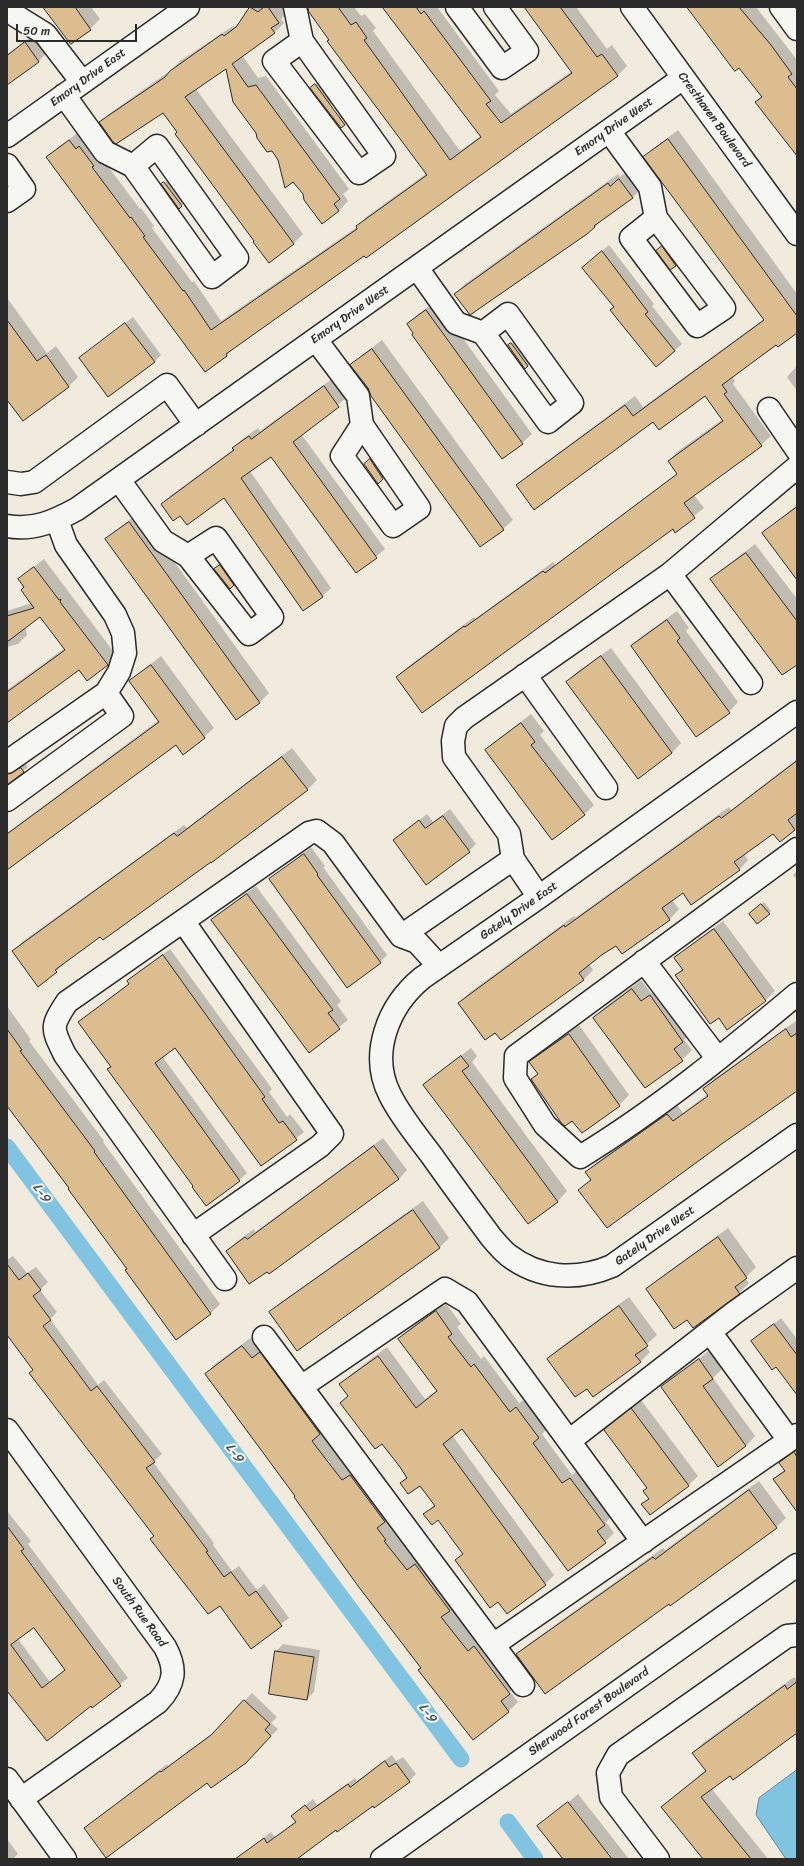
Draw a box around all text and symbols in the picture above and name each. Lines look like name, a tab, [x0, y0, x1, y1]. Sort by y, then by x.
scale bar	[18, 16, 139, 42]
text: 50 m	[23, 20, 50, 42]
street label: Emory Drive East	[47, 46, 129, 110]
street label: Cresthaven Boulevard	[675, 69, 753, 171]
street label: Emory Drive West	[572, 95, 656, 159]
street label: Emory Drive West	[308, 283, 392, 347]
street label: Gately Drive East	[477, 879, 561, 943]
water label: L-9	[29, 1180, 53, 1206]
street label: Gately Drive West	[612, 1203, 698, 1269]
water label: L-9	[222, 1440, 246, 1466]
street label: South Rue Road	[109, 1574, 169, 1650]
street label: Sherwood Forest Boulevard	[526, 1665, 652, 1759]
water label: L-9	[415, 1700, 439, 1726]

